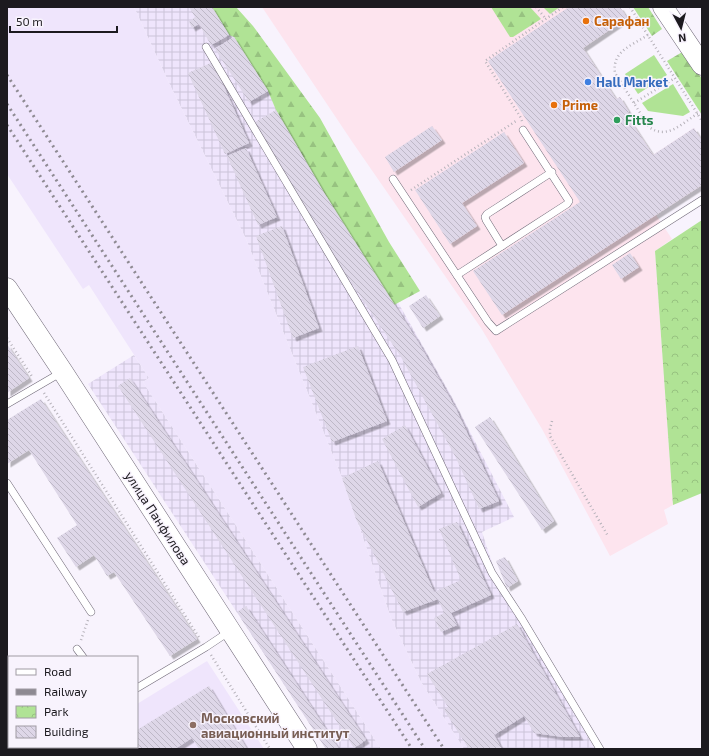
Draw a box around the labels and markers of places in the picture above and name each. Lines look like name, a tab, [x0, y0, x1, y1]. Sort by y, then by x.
place label: Сарафан	[594, 13, 650, 29]
marker: Сарафан	[581, 16, 591, 26]
place label: Hall Market	[596, 74, 669, 90]
marker: Hall Market	[583, 77, 593, 87]
place label: Prime	[562, 97, 598, 113]
marker: Prime	[549, 100, 559, 110]
place label: Fitts	[625, 112, 653, 128]
marker: Fitts	[612, 115, 622, 125]
place label: Московский авиационный институт	[201, 710, 350, 741]
marker: Московский авиационный институт	[188, 720, 198, 730]

